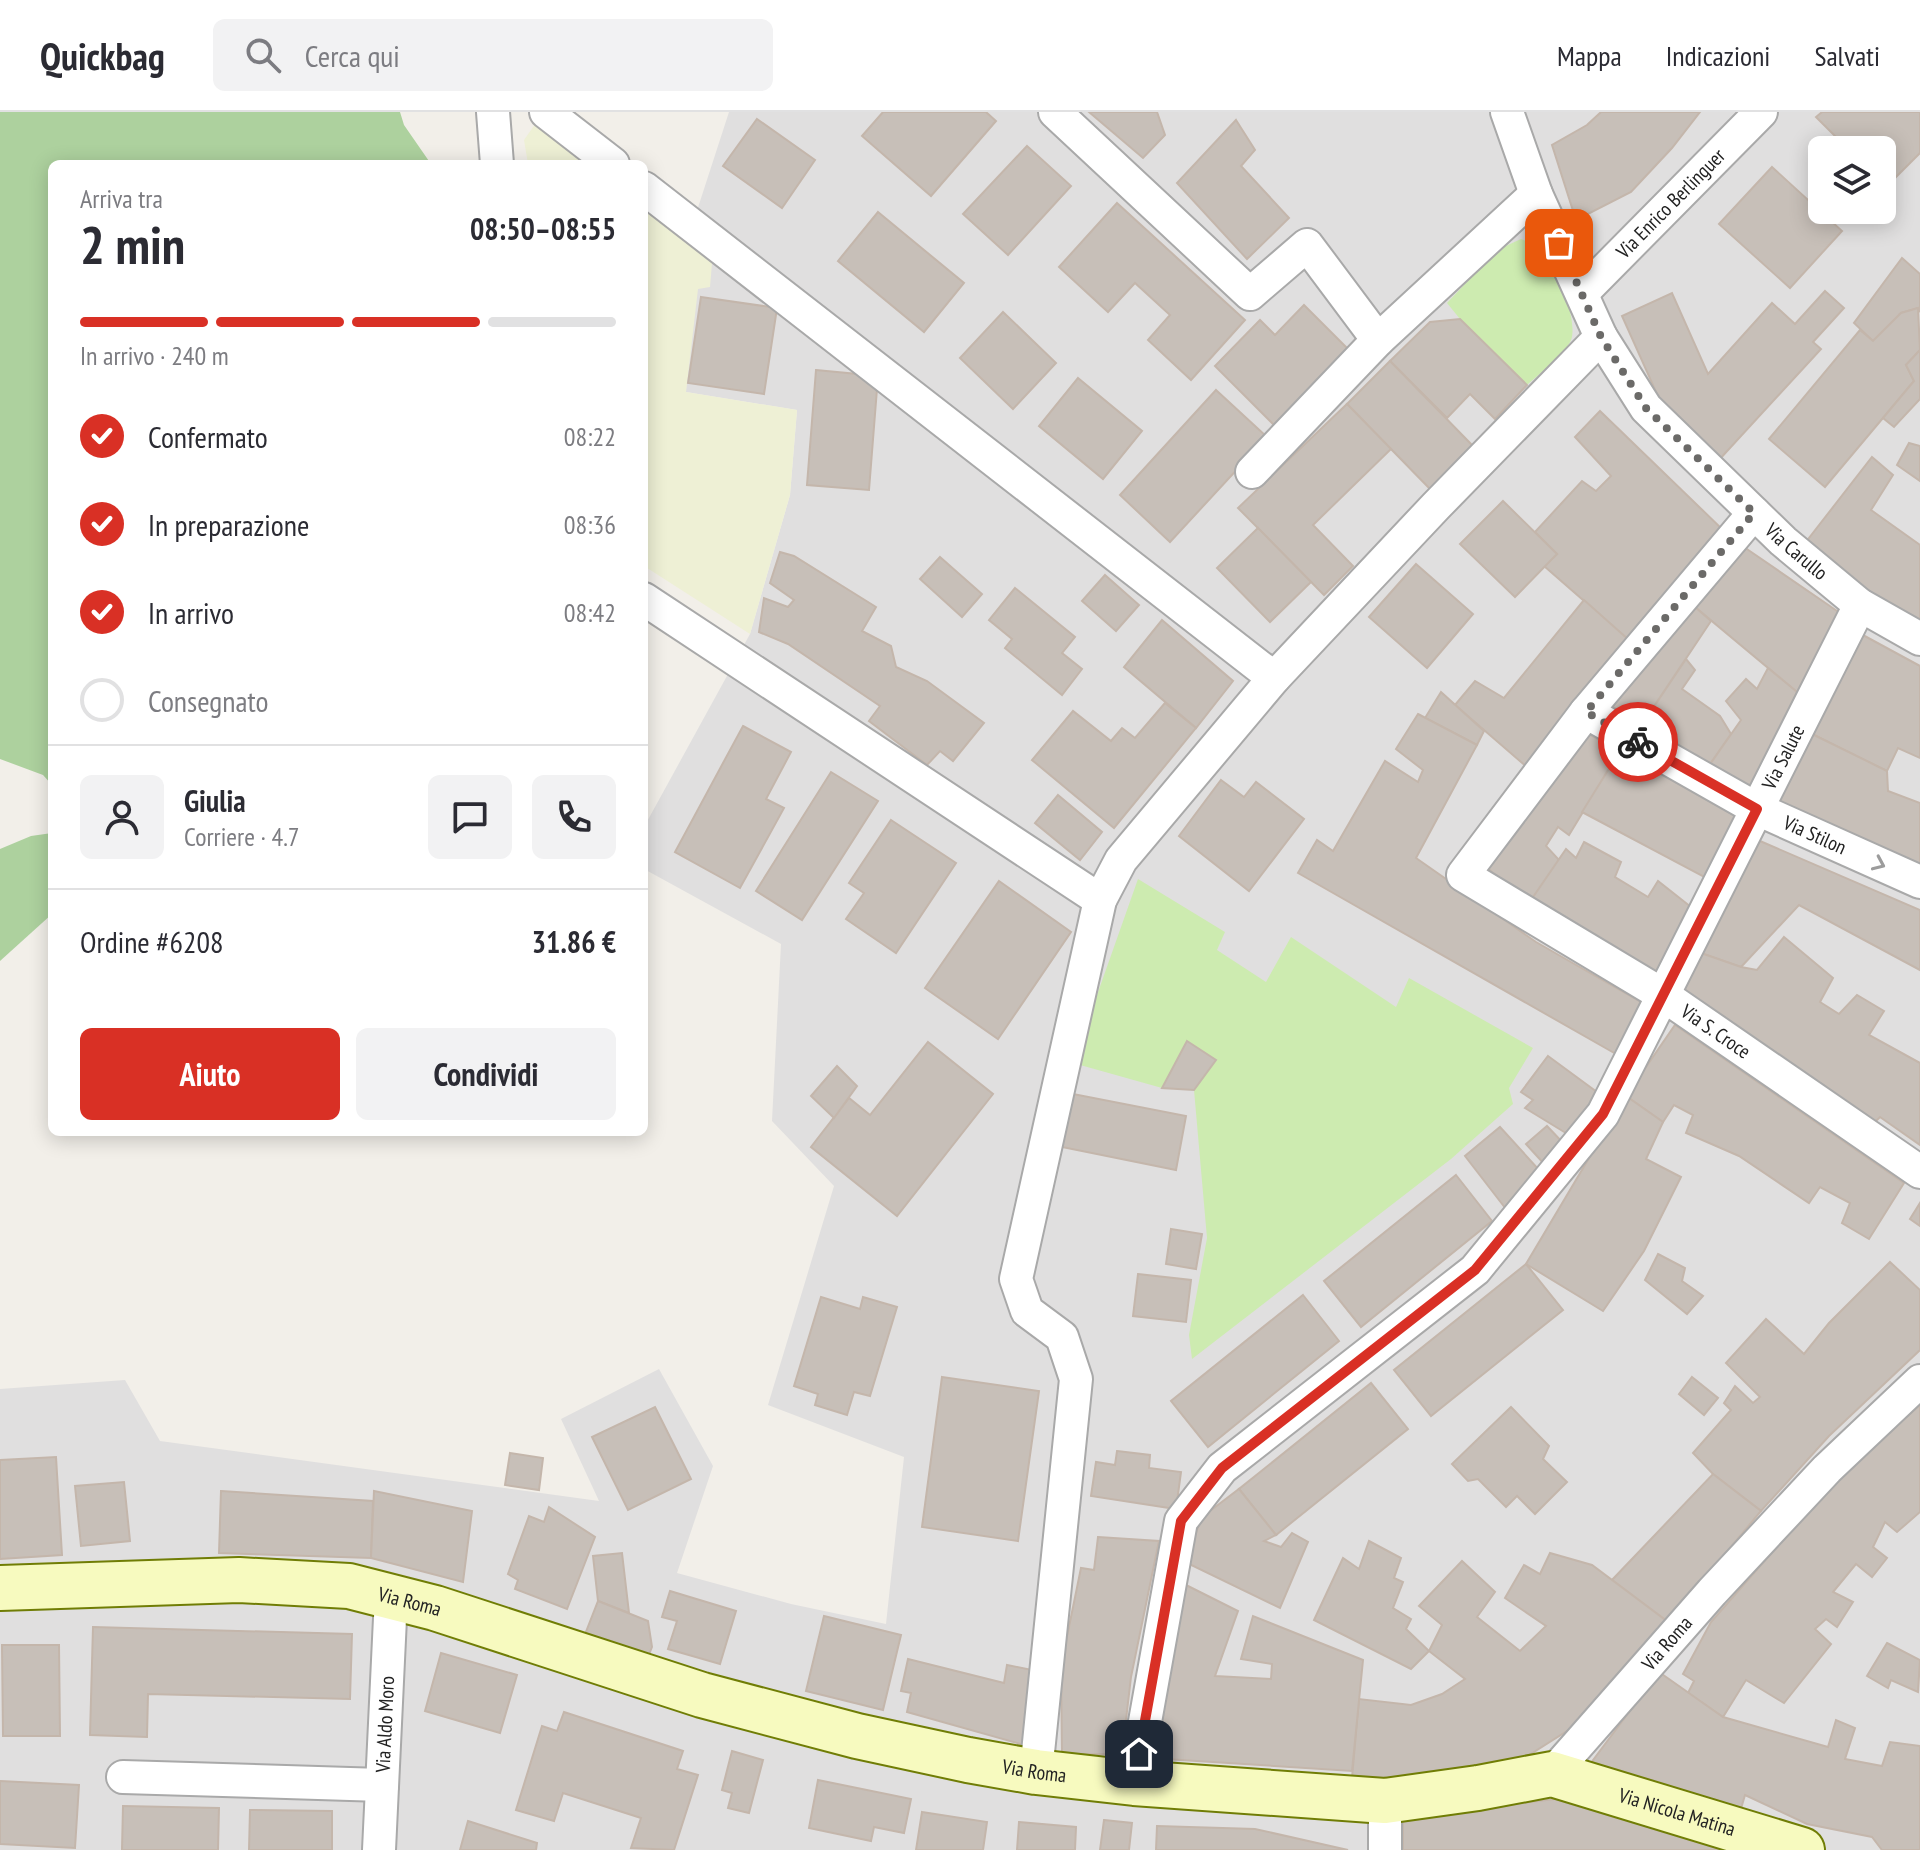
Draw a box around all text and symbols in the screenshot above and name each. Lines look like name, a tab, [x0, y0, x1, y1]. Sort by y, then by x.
search box	[213, 19, 773, 91]
text: Quickbag	[40, 31, 165, 80]
icon: search	[241, 33, 285, 77]
text: Cerca qui	[305, 36, 400, 75]
text: Mappa	[1557, 37, 1622, 74]
text: Indicazioni	[1666, 37, 1770, 74]
text: Salvati	[1814, 37, 1880, 74]
map controls	[1808, 136, 1896, 224]
button: layers	[1808, 136, 1896, 224]
street label: Via Enrico Berlinguer	[1610, 142, 1731, 265]
text: Arriva tra	[80, 182, 163, 215]
text: 08:50–08:55	[470, 209, 616, 248]
pin	[1525, 209, 1593, 277]
text: 2 min	[80, 211, 185, 278]
icon: bag	[1537, 221, 1581, 265]
text: In arrivo · 240 m	[80, 339, 229, 372]
icon: check	[80, 414, 124, 458]
text: Confermato	[148, 417, 268, 456]
text: 08:22	[564, 420, 616, 453]
icon: check	[80, 502, 124, 546]
text: In preparazione	[148, 505, 309, 544]
text: 08:36	[564, 508, 616, 541]
street label: Via Carullo	[1759, 517, 1833, 586]
icon: check	[80, 590, 124, 634]
text: In arrivo	[148, 593, 234, 632]
text: 08:42	[564, 596, 616, 629]
text: Consegnato	[148, 681, 268, 720]
courier	[1598, 702, 1678, 782]
icon: bike	[1616, 720, 1660, 764]
street label: Via Salute	[1755, 720, 1810, 795]
button: person	[80, 775, 164, 859]
button: chat	[428, 775, 512, 859]
button: phone	[532, 775, 616, 859]
text: Giulia	[184, 781, 246, 820]
street label: Via Stilon	[1778, 809, 1850, 860]
text: Corriere · 4.7	[184, 820, 300, 853]
one-way arrow	[1870, 854, 1885, 870]
text: Ordine #6208	[80, 922, 224, 961]
text: 31.86 €	[532, 922, 616, 961]
street label: Via S. Croce	[1675, 998, 1756, 1064]
button: Aiuto	[80, 1028, 340, 1120]
button: Condividi	[356, 1028, 616, 1120]
street label: Via Roma	[374, 1581, 445, 1622]
street label: Via Roma	[1635, 1611, 1698, 1677]
street label: Via Aldo Moro	[370, 1675, 400, 1774]
pin	[1105, 1720, 1173, 1788]
icon: home	[1117, 1732, 1161, 1776]
street label: Via Roma	[999, 1753, 1068, 1788]
street label: Via Nicola Matina	[1615, 1782, 1739, 1842]

